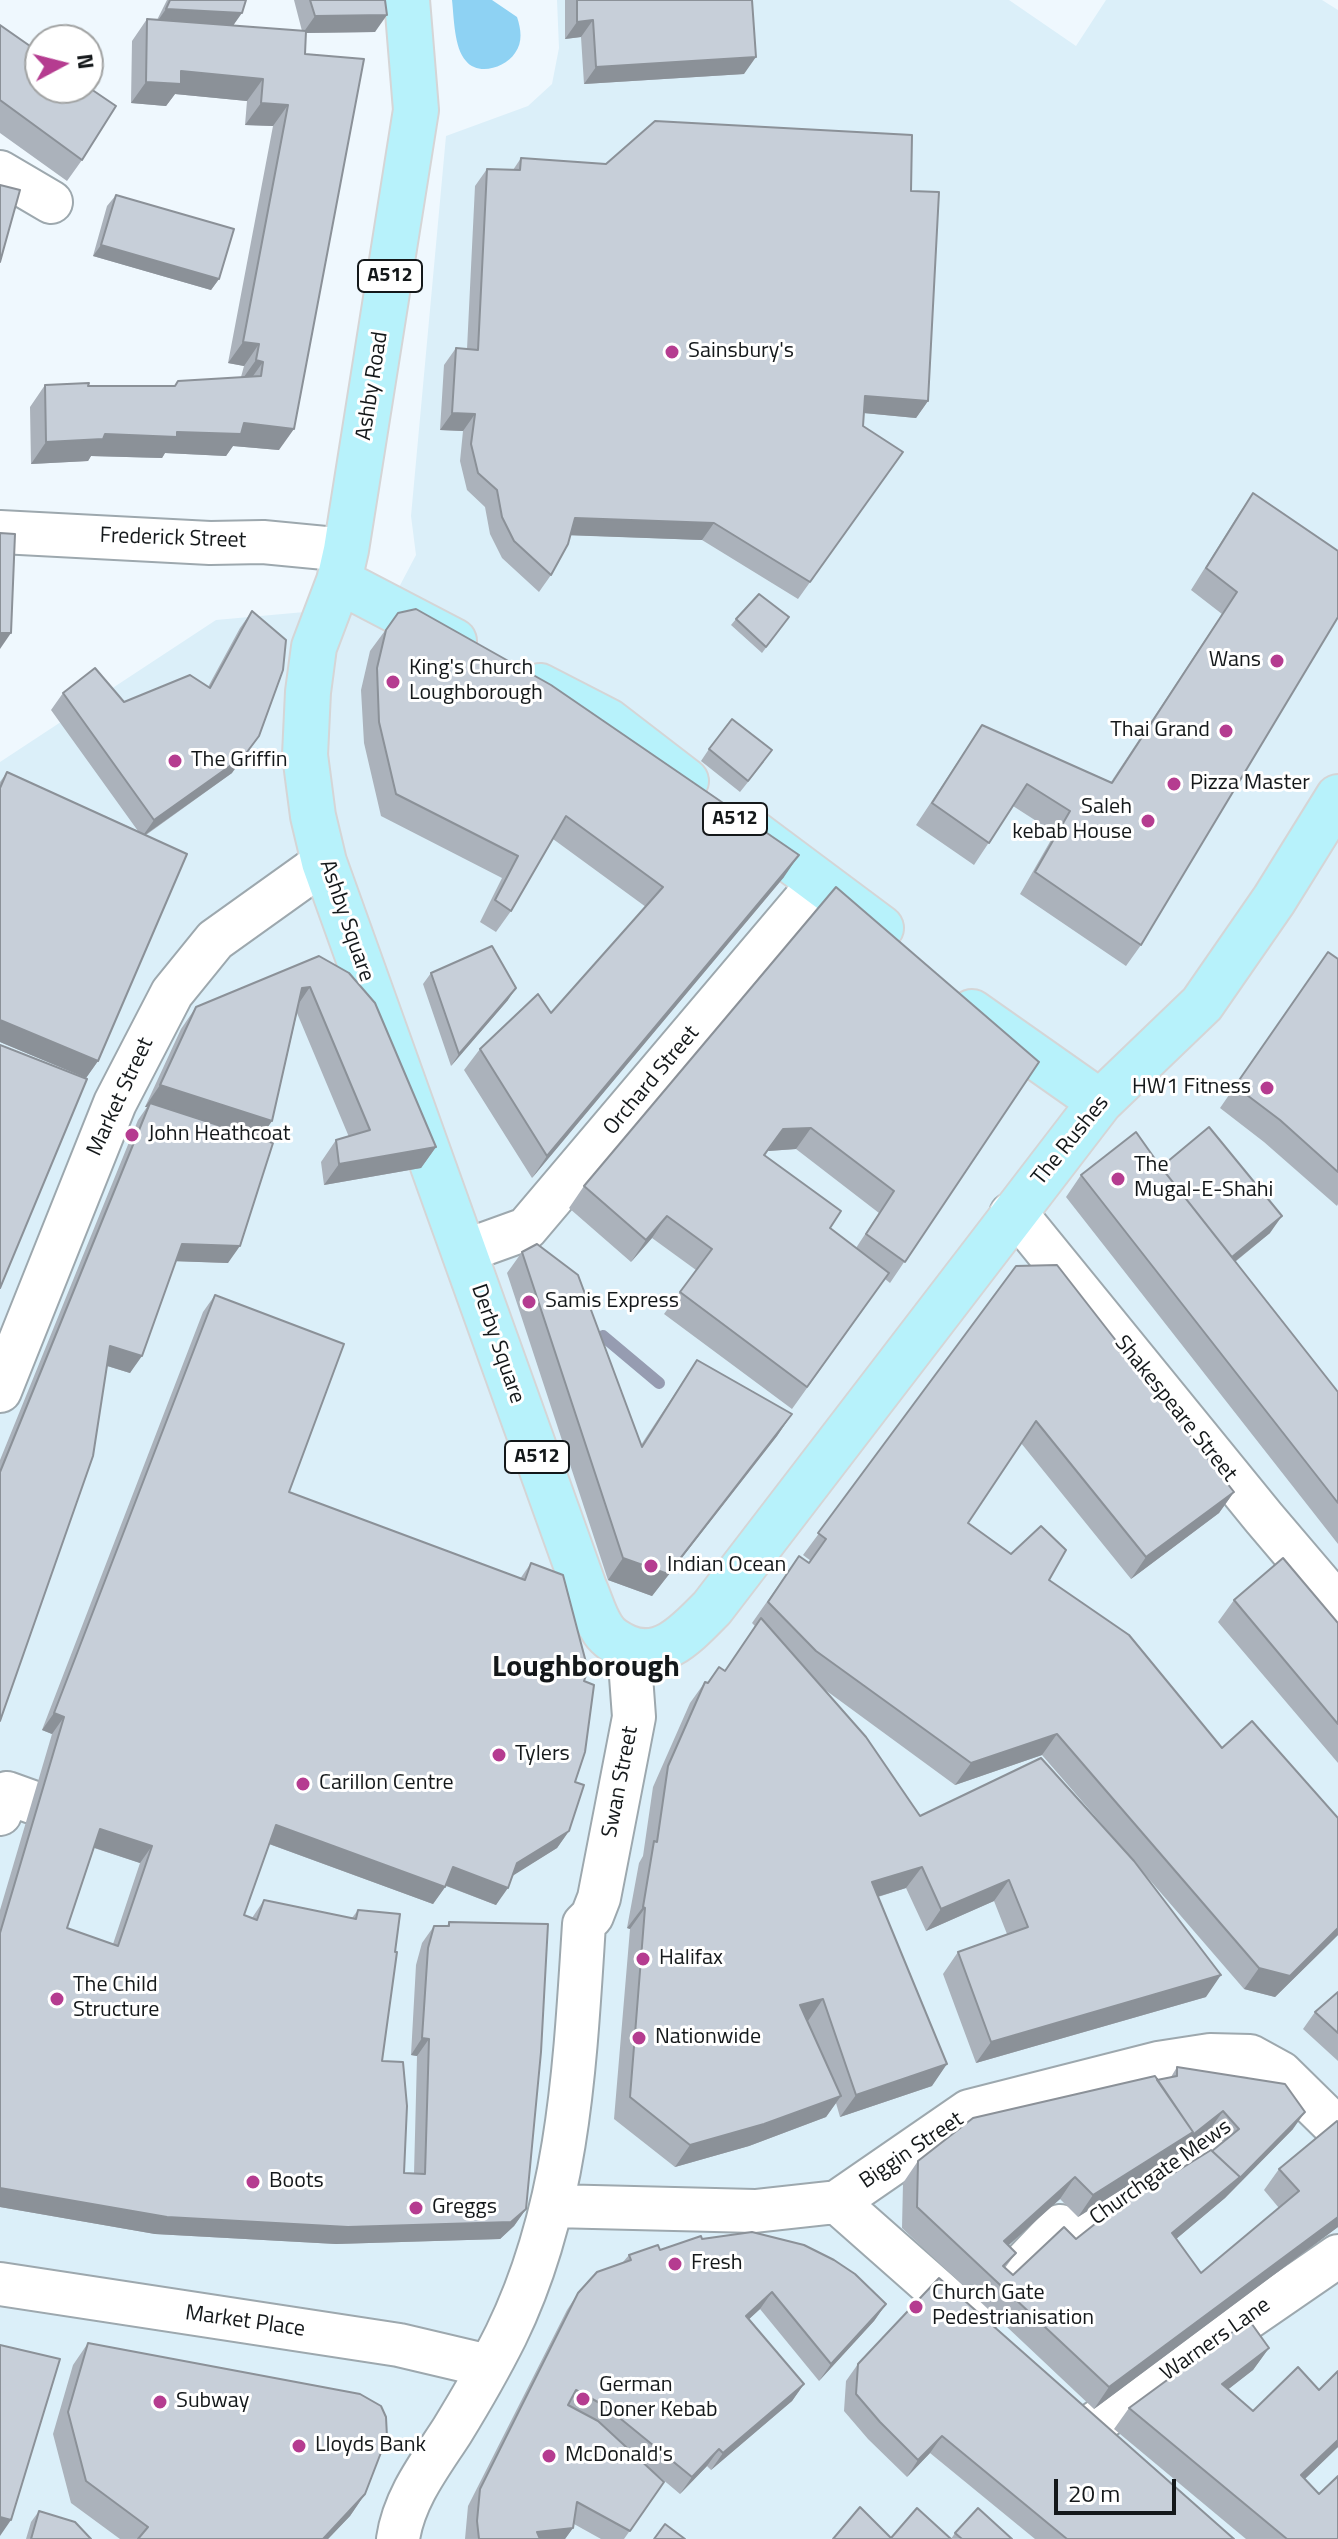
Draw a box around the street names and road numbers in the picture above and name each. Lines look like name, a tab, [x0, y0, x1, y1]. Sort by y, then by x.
road number: A512	[358, 260, 422, 292]
street label: Ashby Road	[351, 330, 395, 442]
street label: Frederick Street	[99, 523, 247, 555]
road number: A512	[703, 803, 767, 835]
street label: Ashby Square	[313, 857, 379, 985]
street label: Orchard Street	[599, 1021, 705, 1141]
street label: Market Street	[82, 1034, 160, 1160]
street label: The Rushes	[1027, 1091, 1115, 1191]
street label: Derby Square	[464, 1281, 530, 1407]
street label: Shakespeare Street	[1108, 1331, 1242, 1487]
road number: A512	[505, 1441, 569, 1473]
street label: Swan Street	[597, 1724, 645, 1840]
street label: Biggin Street	[855, 2107, 969, 2195]
street label: Churchgate Mews	[1085, 2114, 1237, 2232]
street label: Warners Lane	[1156, 2293, 1276, 2387]
street label: Market Place	[183, 2301, 307, 2343]

